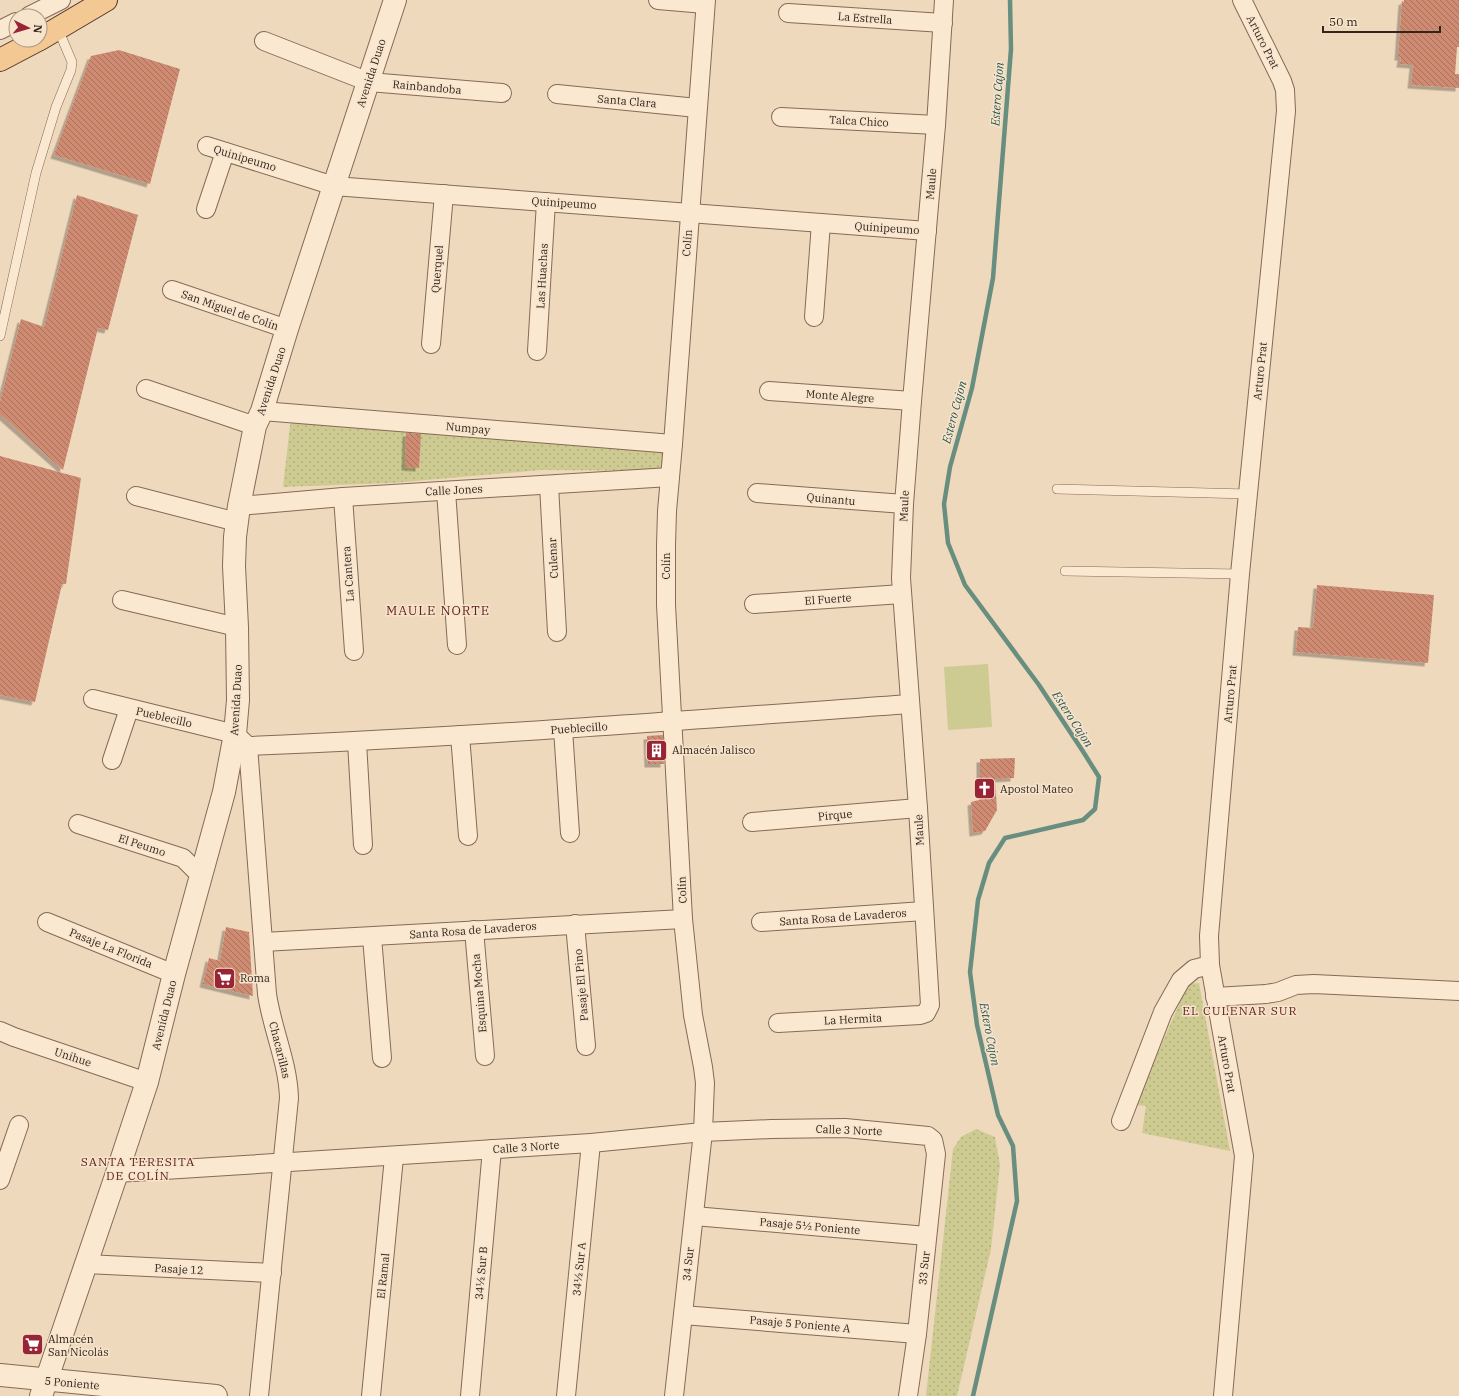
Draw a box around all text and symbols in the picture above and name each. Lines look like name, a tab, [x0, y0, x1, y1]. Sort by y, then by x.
north arrow	[8, 8, 48, 48]
scale bar	[1323, 8, 1440, 34]
street label: La Estrella	[837, 9, 893, 27]
street label: Arturo Prat	[1244, 13, 1283, 71]
text: 50 m	[1329, 14, 1358, 29]
text: N	[31, 24, 45, 34]
street label: Avenida Duao	[353, 37, 389, 109]
water label: Estero Cajon	[987, 61, 1007, 128]
street label: Rainbandoba	[392, 77, 462, 97]
street label: Santa Clara	[597, 91, 657, 111]
street label: Talca Chico	[829, 112, 889, 130]
street label: Quinipeumo	[212, 142, 278, 174]
street label: Maule	[923, 168, 939, 200]
street label: Quinipeumo	[531, 194, 597, 212]
street label: Quinipeumo	[854, 219, 920, 237]
street label: Colín	[679, 229, 695, 257]
street label: Las Huachas	[533, 243, 551, 309]
street label: Querquel	[428, 244, 446, 294]
street label: San Miguel de Colín	[180, 287, 280, 333]
street label: Arturo Prat	[1250, 341, 1270, 401]
street label: Avenida Duao	[253, 345, 289, 417]
water label: Estero Cajon	[938, 379, 970, 446]
street label: Monte Alegre	[805, 387, 875, 405]
street label: Numpay	[445, 419, 491, 437]
street label: Calle Jones	[425, 482, 483, 498]
street label: Quinantu	[806, 490, 856, 508]
street label: Maule	[896, 490, 912, 522]
street label: Culenar	[545, 537, 561, 579]
street label: La Cantera	[339, 546, 357, 602]
street label: Colín	[659, 552, 673, 580]
street label: El Fuerte	[804, 590, 852, 608]
district label: MAULE NORTE	[386, 602, 490, 619]
street label: Avenida Duao	[227, 664, 245, 736]
street label: Arturo Prat	[1220, 664, 1240, 724]
water label: Estero Cajon	[1049, 687, 1097, 750]
street label: Pueblecillo	[135, 704, 193, 730]
street label: Pueblecillo	[550, 719, 608, 737]
building icon: Almacén Jalisco	[643, 737, 669, 763]
place label: Almacén Jalisco	[672, 743, 755, 757]
church icon: Apostol Mateo	[972, 776, 998, 802]
place label: Apostol Mateo	[1000, 782, 1073, 796]
street label: Pirque	[817, 807, 853, 823]
street label: Maule	[911, 814, 927, 846]
street label: El Peumo	[117, 831, 167, 859]
street label: Colín	[674, 876, 690, 904]
street label: Santa Rosa de Lavaderos	[779, 906, 907, 928]
street label: Santa Rosa de Lavaderos	[409, 919, 537, 941]
street label: Pasaje La Florida	[67, 925, 155, 971]
street label: Pasaje El Pino	[571, 948, 591, 1022]
street label: Esquina Mocha	[469, 953, 489, 1033]
supermarket icon: Roma	[212, 965, 238, 991]
place label: Roma	[240, 971, 270, 985]
street label: Avenida Duao	[149, 979, 179, 1051]
water label: Estero Cajon	[976, 1000, 1004, 1067]
district label: EL CULENAR SUR	[1182, 1003, 1298, 1018]
street label: La Hermita	[823, 1010, 883, 1028]
street label: Chacarillas	[266, 1020, 294, 1080]
street label: Arturo Prat	[1215, 1034, 1239, 1094]
street label: Unihue	[53, 1044, 93, 1070]
street label: Calle 3 Norte	[815, 1122, 883, 1138]
street label: Calle 3 Norte	[492, 1138, 560, 1156]
district label: SANTA TERESITA DE COLÍN	[81, 1154, 195, 1183]
street label: Pasaje 5½ Poniente	[759, 1215, 861, 1237]
street label: 34½ Sur A	[569, 1241, 589, 1297]
street label: 34½ Sur B	[472, 1246, 490, 1300]
street label: 34 Sur	[679, 1246, 697, 1282]
street label: 33 Sur	[915, 1250, 933, 1286]
street label: El Ramal	[374, 1252, 392, 1300]
street label: Pasaje 12	[154, 1261, 204, 1277]
street label: Pasaje 5 Poniente A	[749, 1313, 851, 1335]
supermarket icon: Almacén San Nicolás	[19, 1332, 45, 1358]
place label: Almacén San Nicolás	[48, 1332, 109, 1359]
street label: 5 Poniente	[44, 1374, 100, 1392]

